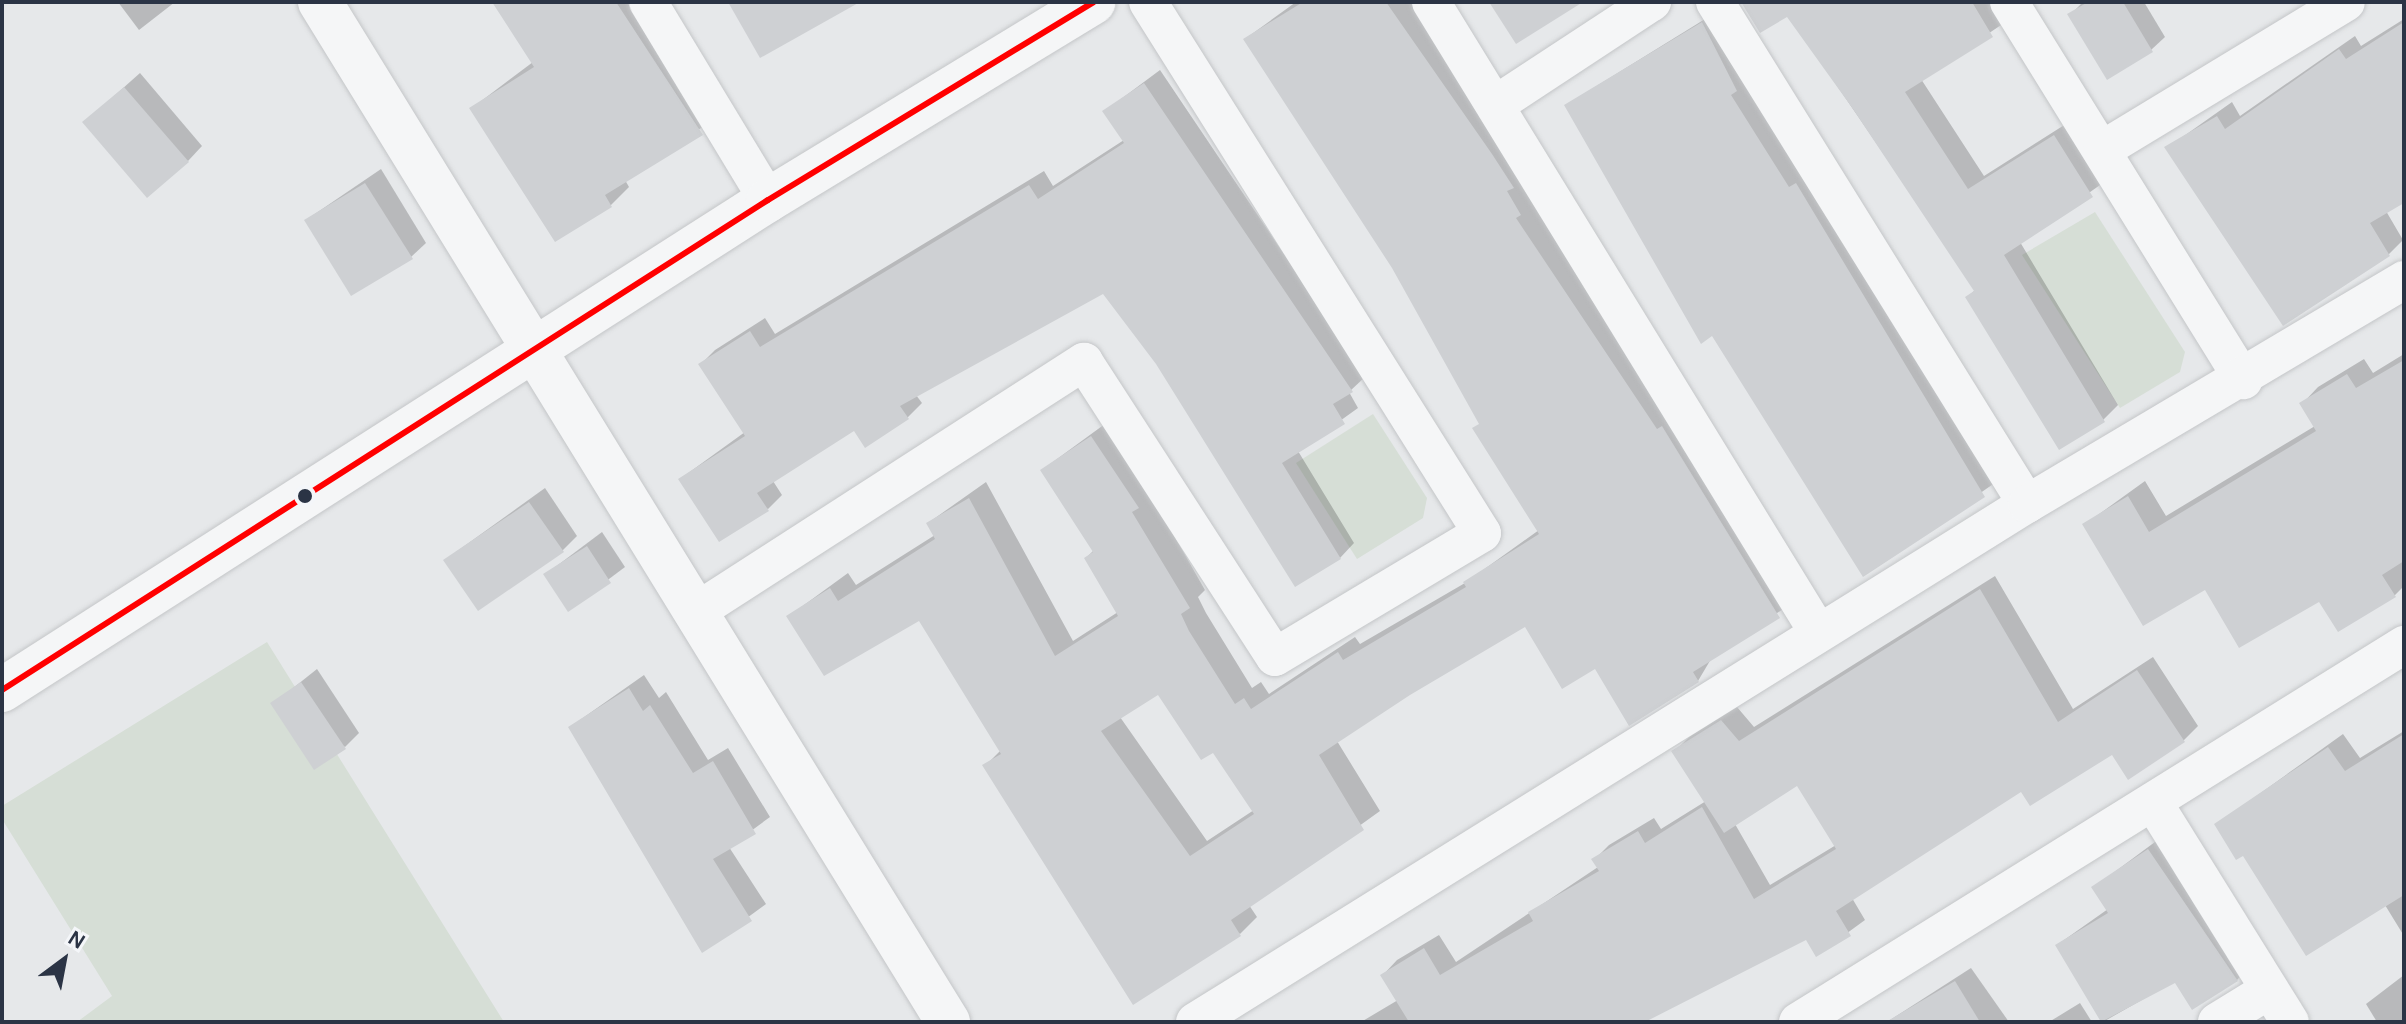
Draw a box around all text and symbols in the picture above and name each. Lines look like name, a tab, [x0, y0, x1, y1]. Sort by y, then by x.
unlabelled marker	[297, 488, 313, 504]
north arrow	[24, 920, 104, 1000]
text: N	[63, 924, 90, 955]

